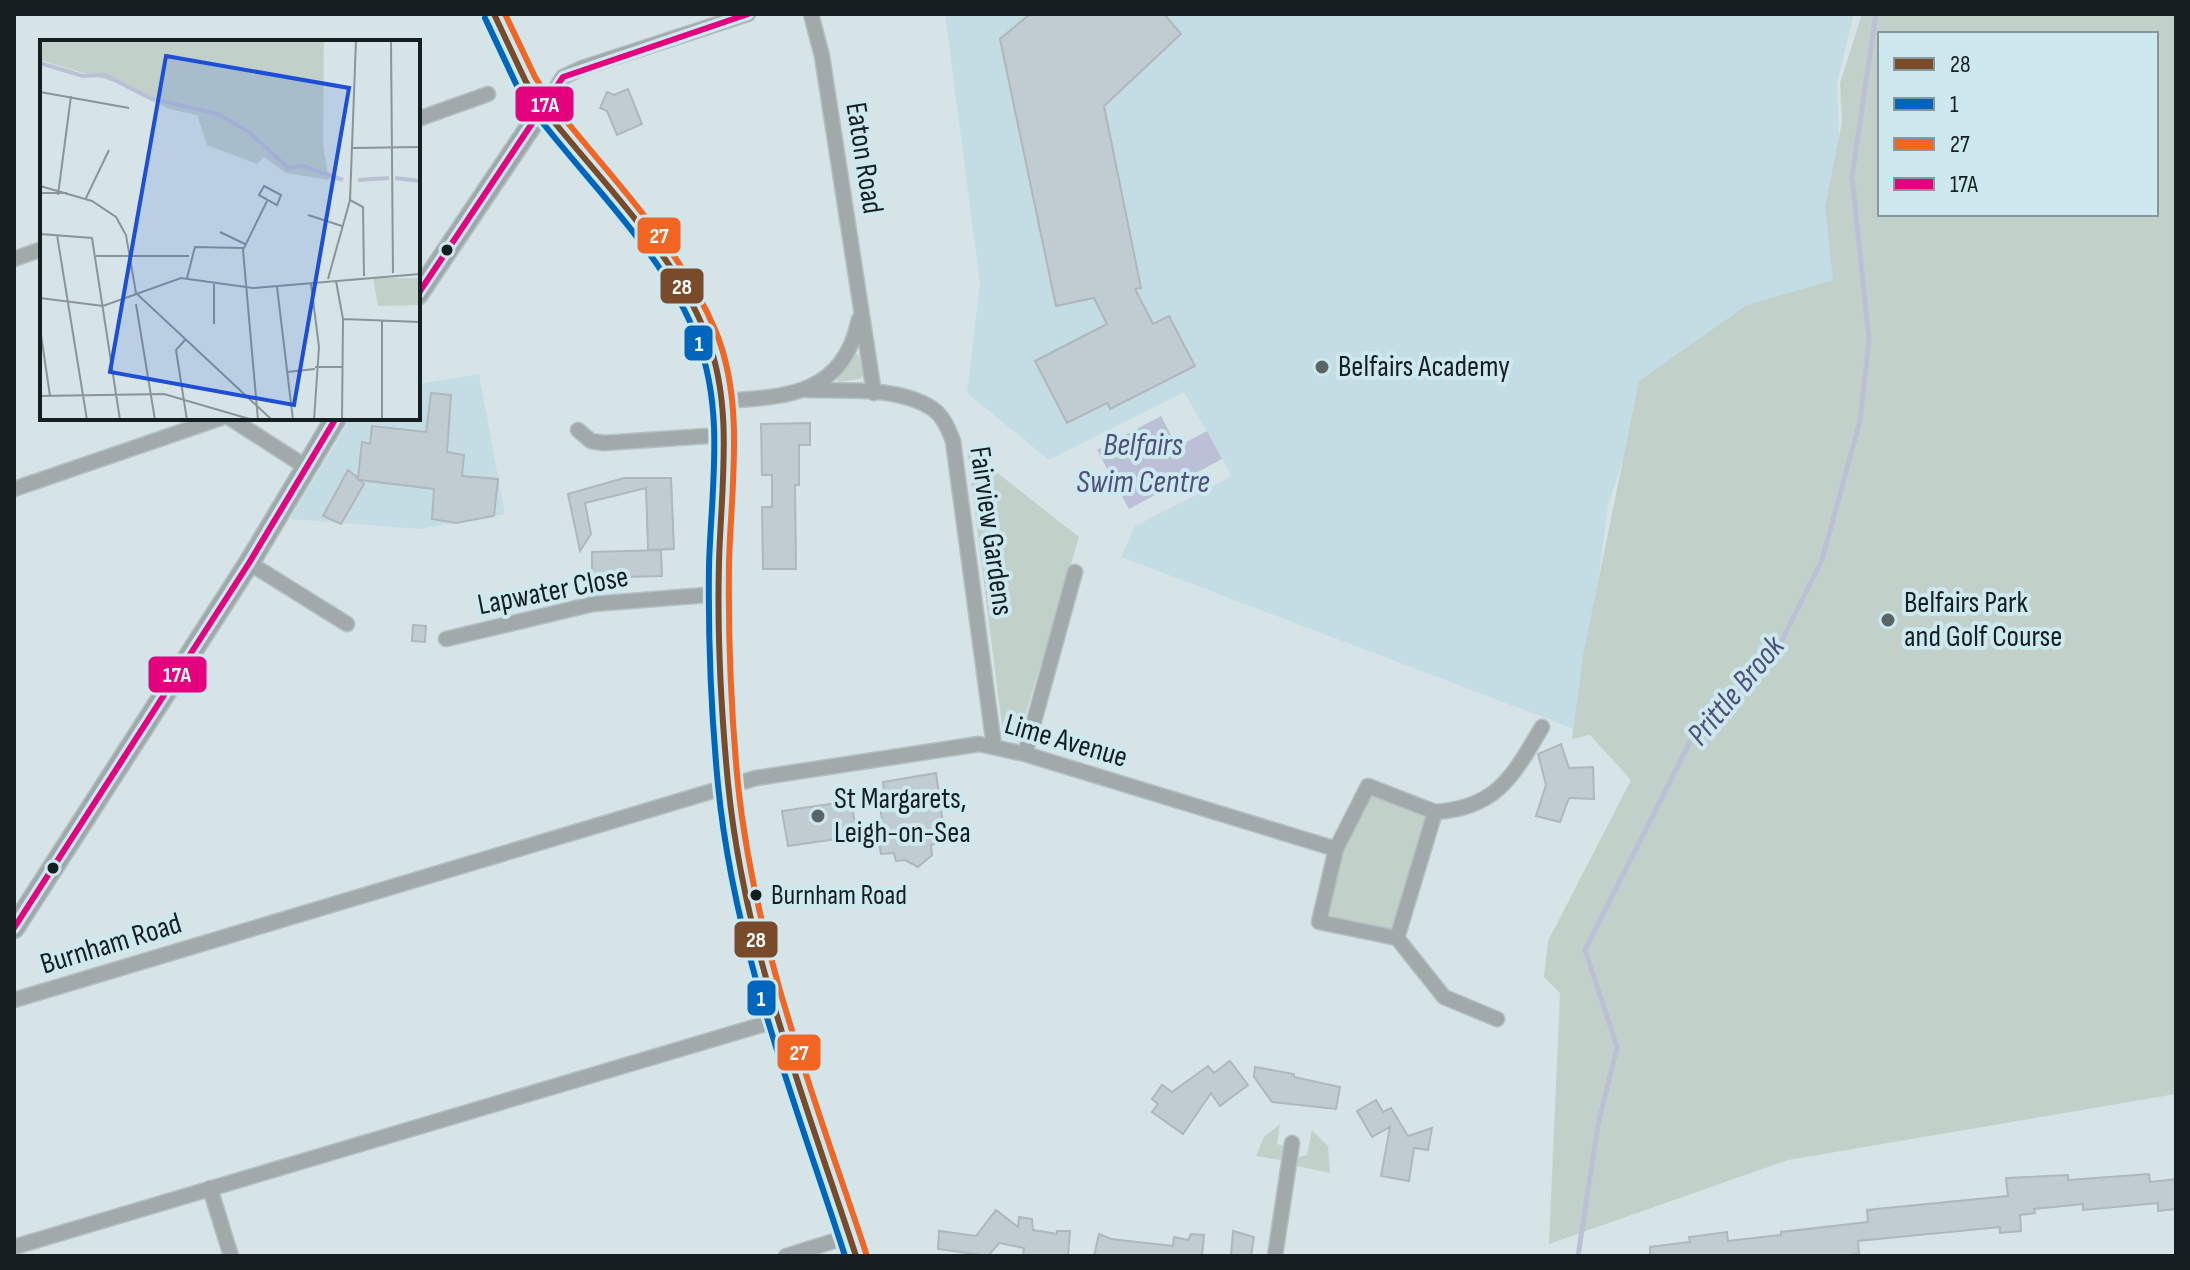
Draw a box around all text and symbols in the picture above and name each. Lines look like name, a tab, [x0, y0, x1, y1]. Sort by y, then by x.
legend	[1878, 32, 2158, 216]
inset map	[40, 40, 420, 420]
text: 28	[1950, 50, 1970, 79]
line badge: 17A	[514, 85, 575, 123]
text: 1	[1950, 90, 1959, 119]
text: 17A	[531, 92, 560, 119]
street label: Eaton Road	[837, 100, 891, 216]
text: 27	[1950, 130, 1970, 159]
text: 17A	[1950, 170, 1979, 199]
line badge: 27	[636, 216, 682, 255]
text: 27	[649, 223, 669, 250]
unlabelled marker	[439, 242, 455, 258]
line badge: 28	[659, 267, 705, 305]
text: 28	[672, 274, 692, 301]
line badge: 1	[683, 324, 714, 362]
text: 1	[695, 331, 704, 358]
place label: Belfairs Academy	[1338, 349, 1510, 385]
marker: Belfairs Academy	[1313, 358, 1331, 376]
water label: Belfairs Swim Centre	[1076, 426, 1210, 502]
street label: Fairview Gardens	[961, 444, 1021, 618]
street label: Lapwater Close	[475, 559, 631, 623]
place label: Belfairs Park and Golf Course	[1904, 585, 2062, 655]
marker: Belfairs Park and Golf Course	[1879, 611, 1897, 629]
water label: Prittle Brook	[1679, 628, 1794, 754]
line badge: 17A	[147, 655, 208, 694]
text: 17A	[163, 662, 192, 689]
street label: Lime Avenue	[1000, 706, 1132, 776]
place label: St Margarets, Leigh-on-Sea	[834, 781, 971, 851]
marker: St Margarets, Leigh-on-Sea	[809, 807, 827, 825]
unlabelled marker	[45, 860, 61, 876]
place label: Burnham Road	[771, 879, 907, 912]
marker: Burnham Road	[748, 887, 764, 903]
street label: Burnham Road	[36, 905, 186, 983]
line badge: 28	[733, 920, 779, 959]
text: 28	[746, 927, 766, 954]
line badge: 1	[746, 979, 777, 1017]
text: 1	[757, 986, 766, 1013]
line badge: 27	[776, 1033, 822, 1072]
text: 27	[789, 1040, 809, 1067]

